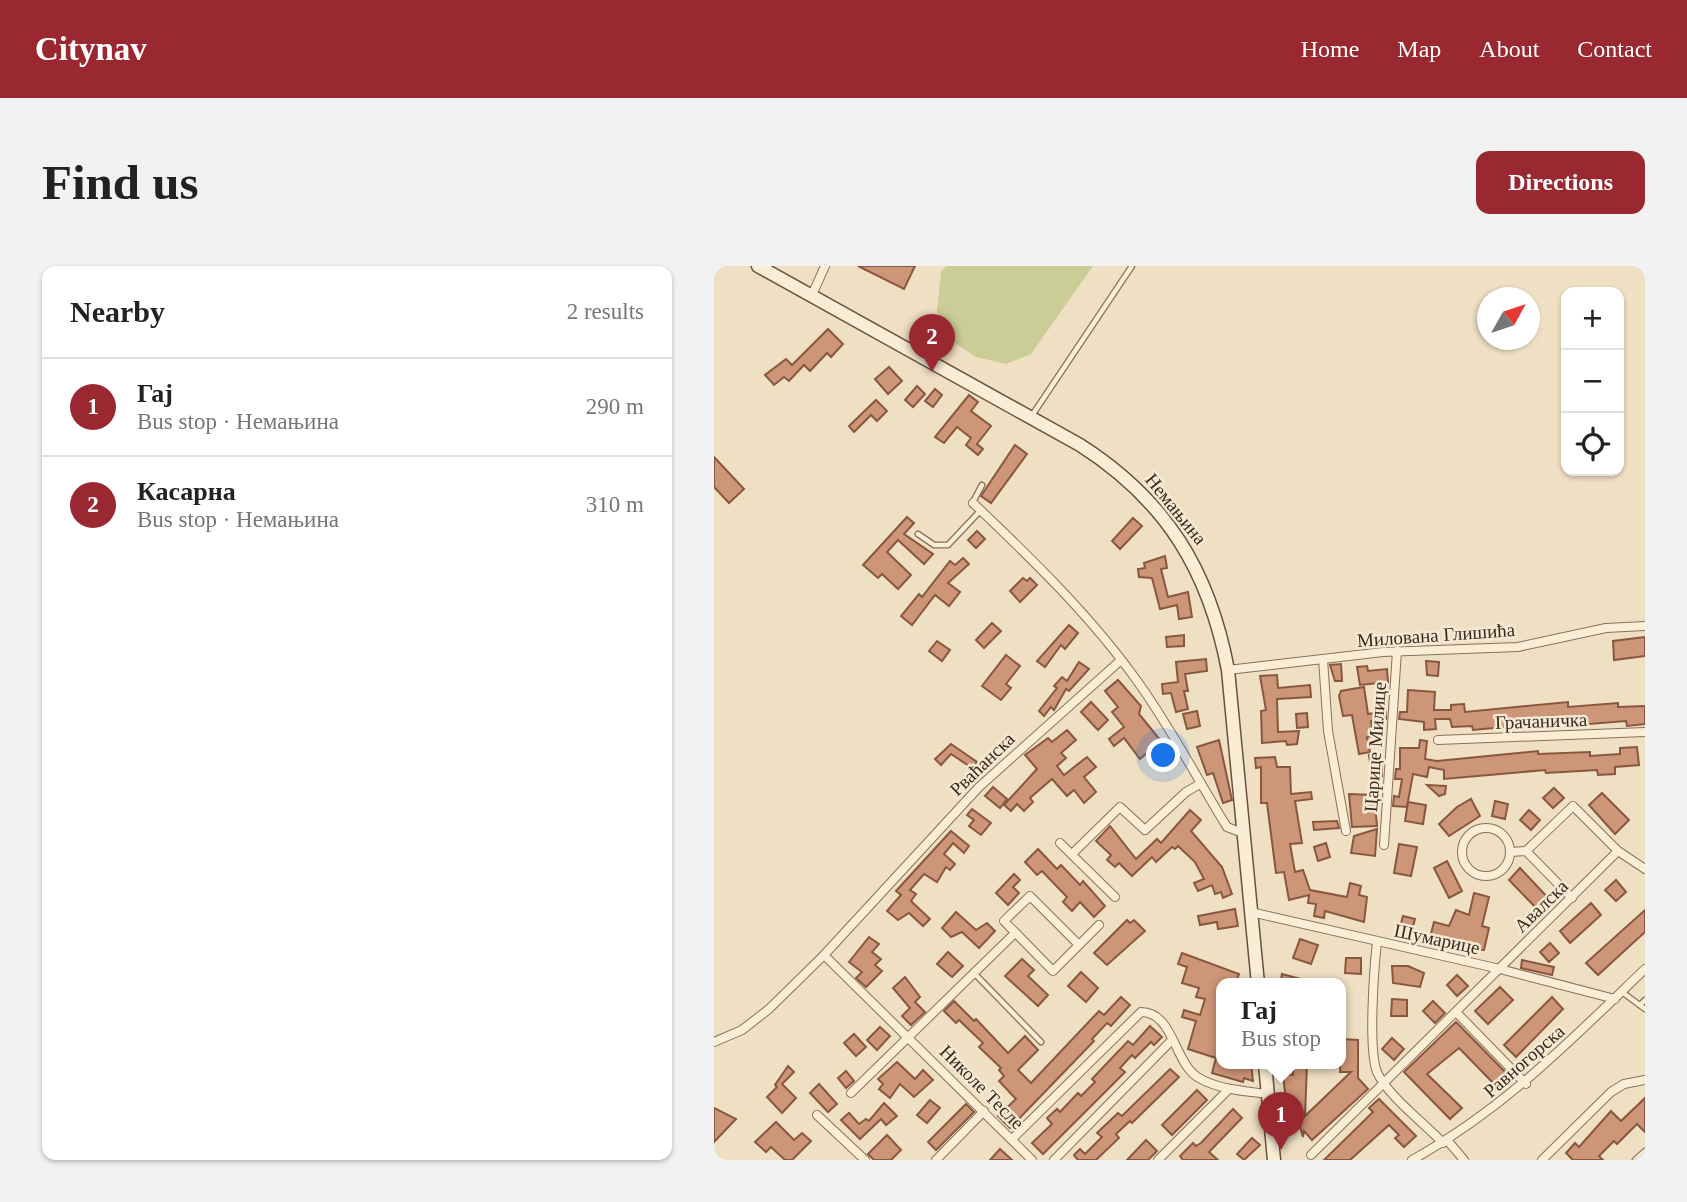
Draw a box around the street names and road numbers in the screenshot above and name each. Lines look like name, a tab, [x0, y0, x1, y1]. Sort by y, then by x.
street label: Немањина	[1141, 469, 1211, 549]
street label: Милована Глишића	[1356, 619, 1516, 651]
street label: Царице Милице	[1360, 681, 1390, 813]
street label: Грачаничка	[1495, 709, 1588, 733]
street label: Рваћанска	[945, 728, 1019, 800]
street label: Авалска	[1510, 875, 1573, 937]
street label: Шумарице	[1392, 920, 1482, 958]
street label: Равногорска	[1479, 1020, 1569, 1102]
street label: Николе Тесле	[936, 1041, 1028, 1133]

